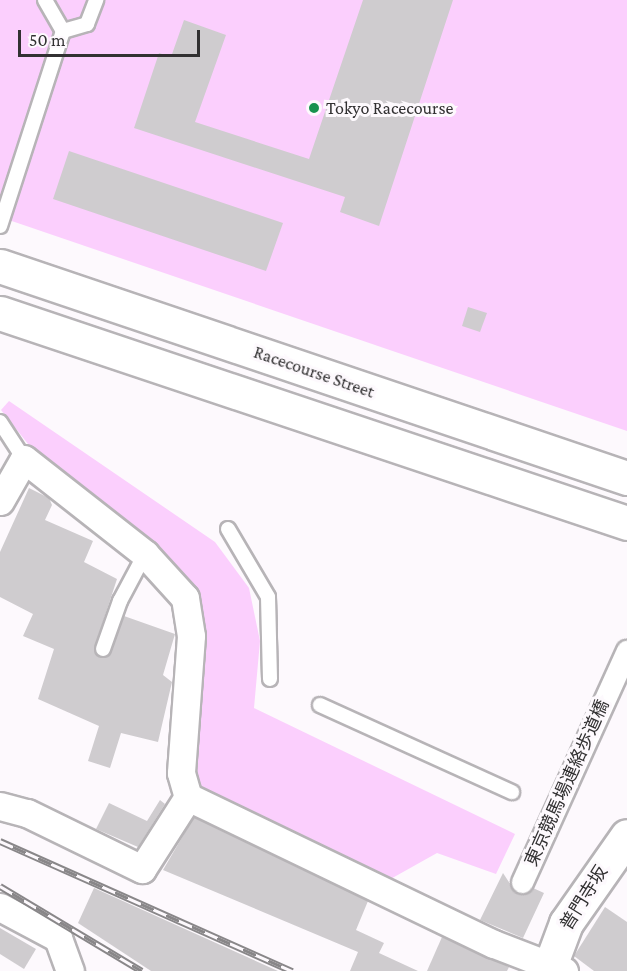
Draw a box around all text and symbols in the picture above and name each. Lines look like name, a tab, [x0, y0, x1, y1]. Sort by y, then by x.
scale bar	[21, 18, 202, 56]
text: 50 m	[29, 30, 66, 50]
place label: Tokyo Racecourse	[326, 97, 453, 119]
marker: Tokyo Racecourse	[307, 101, 321, 115]
street label: Racecourse Street	[251, 341, 377, 403]
street label: 東京競馬場連絡歩道橋	[521, 696, 613, 870]
street label: 普門寺坂	[556, 862, 612, 934]

